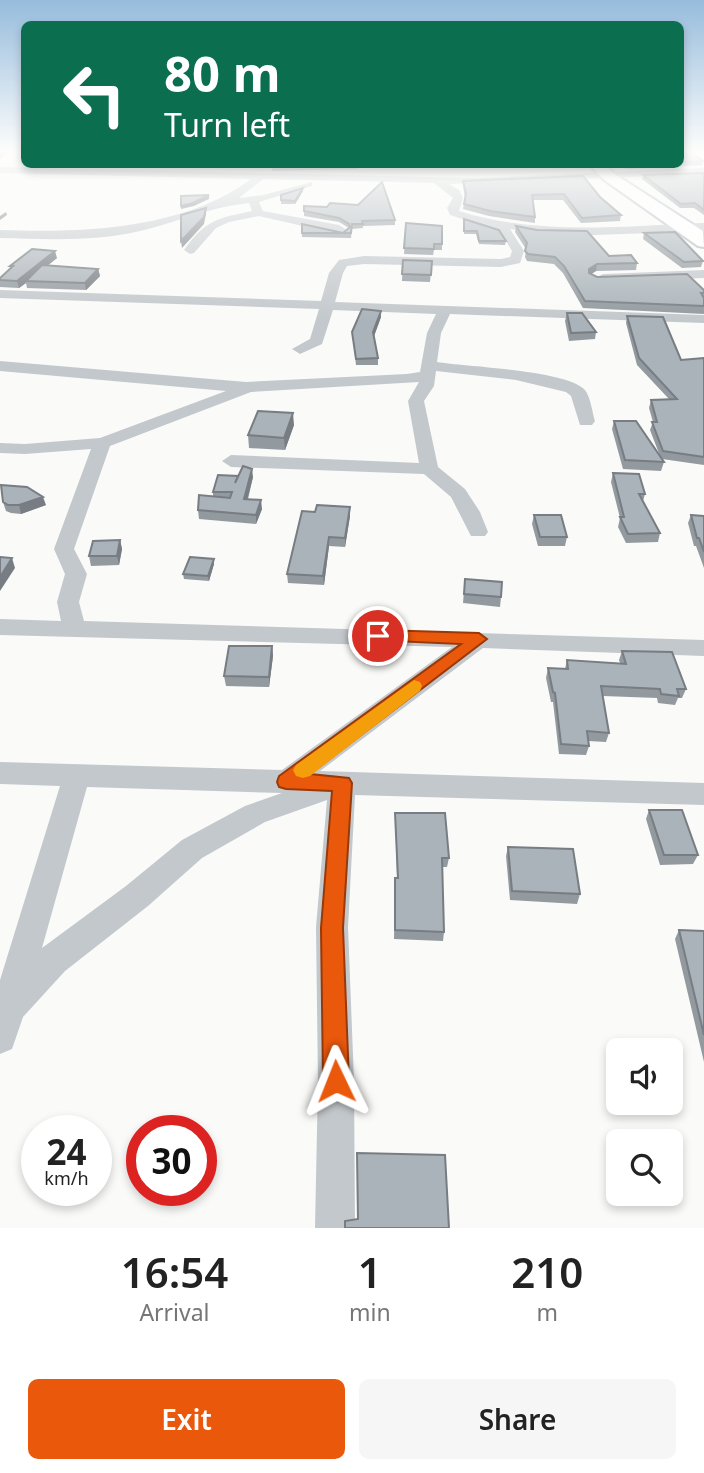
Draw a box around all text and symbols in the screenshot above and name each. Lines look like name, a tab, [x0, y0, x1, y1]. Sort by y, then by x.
text: 80 m	[164, 40, 281, 106]
icon: left	[49, 49, 140, 140]
text: Turn left	[164, 103, 290, 146]
pin	[348, 606, 408, 666]
icon: arrive	[359, 617, 397, 655]
map controls	[606, 1038, 683, 1206]
button: sound	[606, 1038, 683, 1115]
position arrow	[299, 1044, 373, 1118]
speed limit sign: 30	[126, 1115, 217, 1206]
text: 24	[46, 1128, 87, 1175]
button: search	[606, 1129, 683, 1206]
text: km/h	[44, 1166, 89, 1190]
text: 16:54	[121, 1243, 228, 1300]
text: 1	[358, 1243, 382, 1300]
text: 210	[511, 1243, 583, 1300]
text: Arrival	[139, 1296, 210, 1328]
text: min	[349, 1296, 391, 1328]
text: m	[537, 1296, 558, 1328]
button: Exit	[28, 1379, 345, 1459]
button: Share	[359, 1379, 676, 1459]

